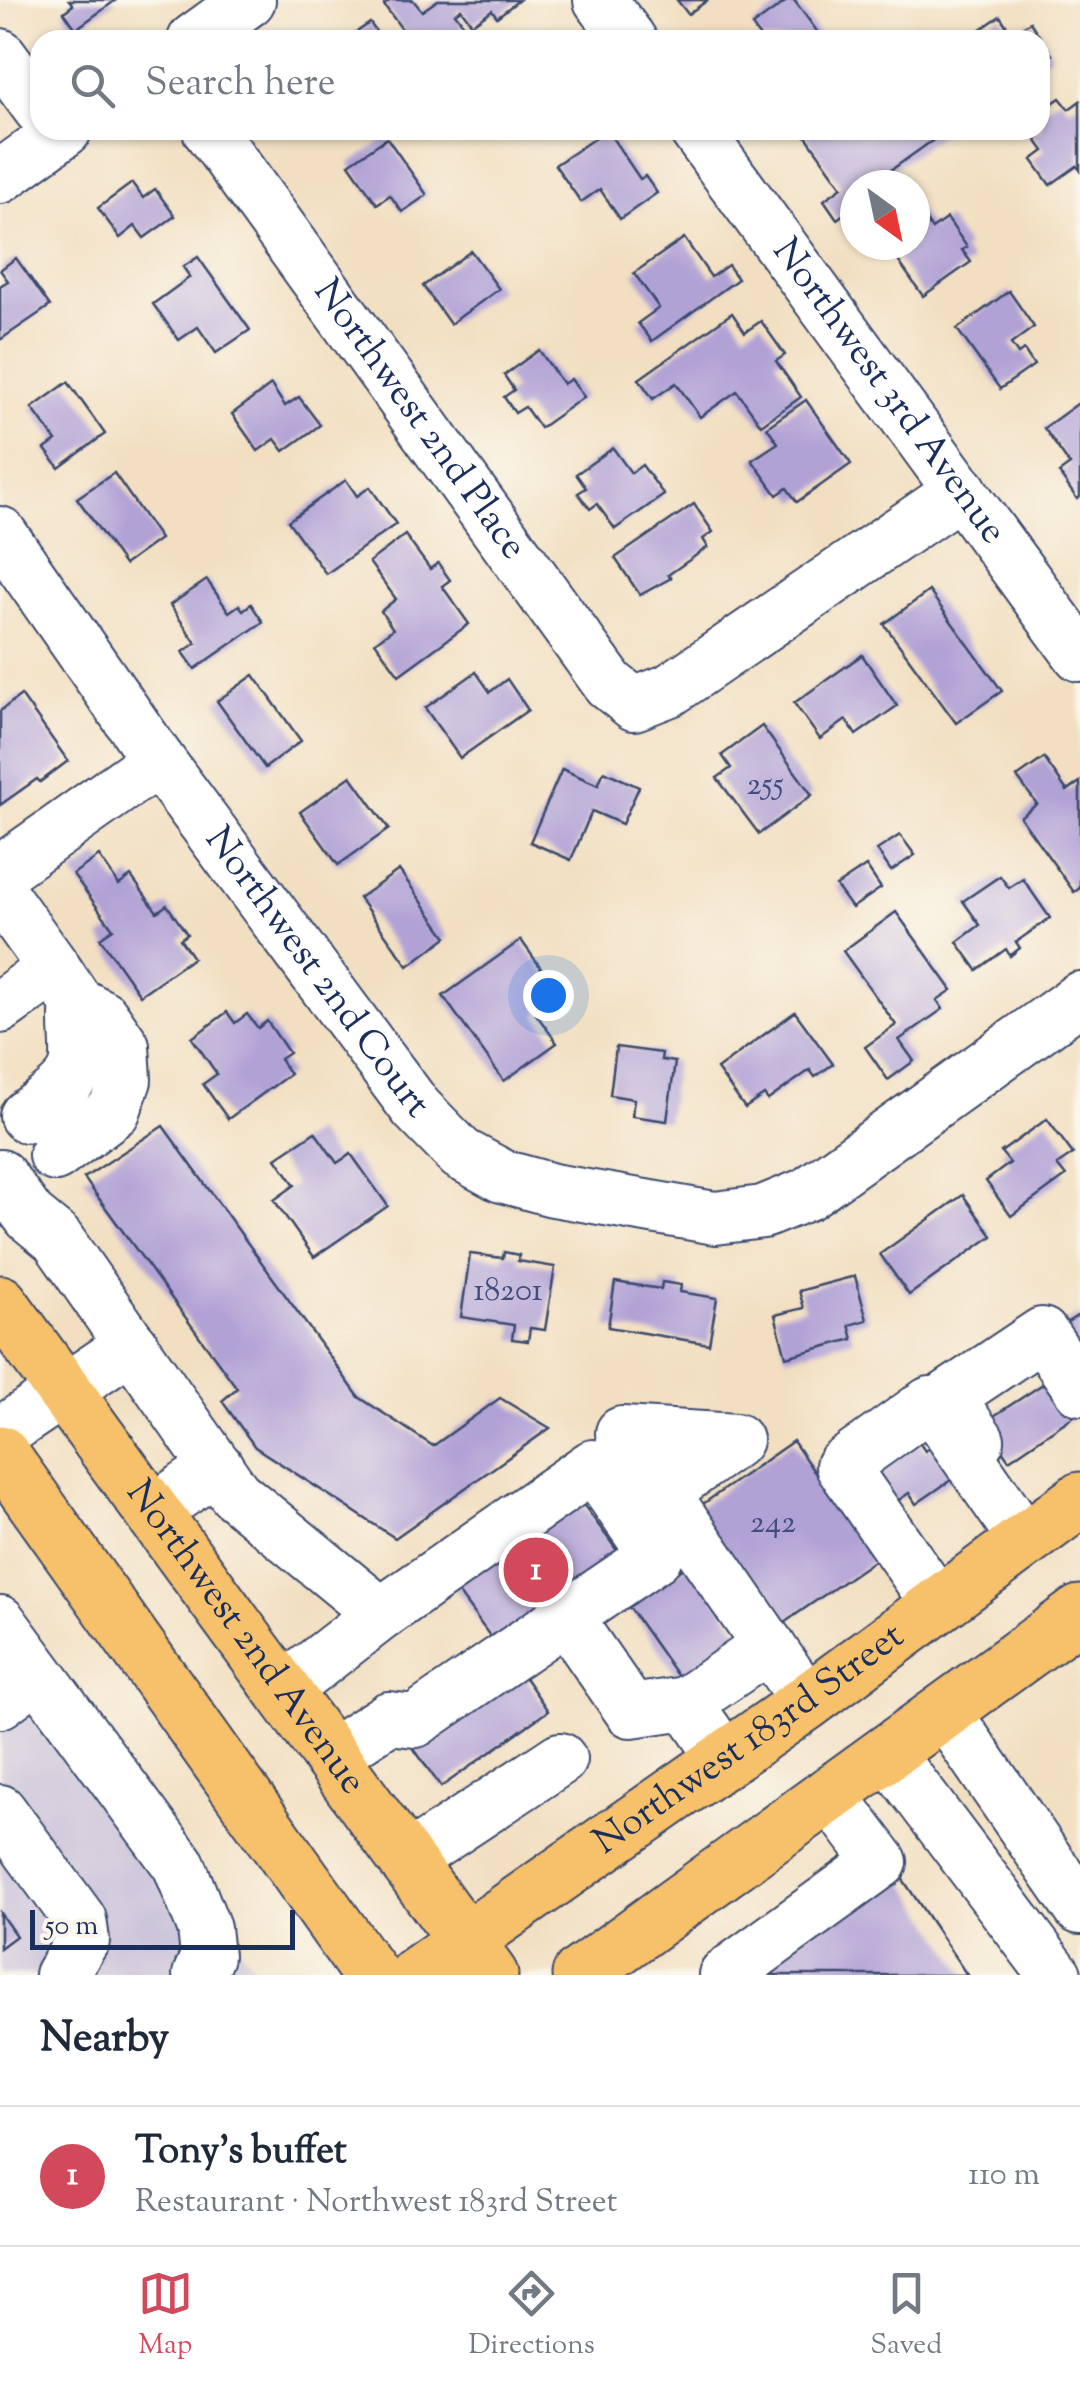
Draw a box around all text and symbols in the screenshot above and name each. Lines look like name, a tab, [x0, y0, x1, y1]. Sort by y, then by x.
search box	[30, 30, 1050, 140]
icon: search	[65, 58, 120, 113]
text: Search here	[145, 58, 336, 112]
north arrow	[840, 170, 930, 260]
street label: Northwest 3rd Avenue	[758, 228, 1018, 556]
street label: Northwest 2nd Place	[299, 269, 538, 572]
house number: 255	[746, 763, 784, 809]
street label: Northwest 2nd Court	[190, 817, 440, 1132]
your location	[523, 970, 574, 1021]
house number: 18201	[473, 1269, 543, 1315]
street label: Northwest 2nd Avenue	[112, 1470, 377, 1807]
house number: 242	[750, 1501, 796, 1547]
pin: 1	[504, 1532, 568, 1608]
street label: Northwest 183rd Street	[583, 1611, 916, 1869]
scale bar	[30, 1905, 295, 1950]
text: 50 m	[45, 1907, 99, 1947]
text: Nearby	[40, 2010, 169, 2070]
text: Tony's buffet	[135, 2126, 347, 2180]
text: 1	[67, 2153, 78, 2199]
text: 110 m	[968, 2153, 1040, 2199]
text: Restaurant · Northwest 183rd Street	[135, 2180, 618, 2226]
tab: Map	[138, 2266, 193, 2366]
tab: Directions	[468, 2266, 595, 2366]
tab: Saved	[870, 2266, 942, 2366]

